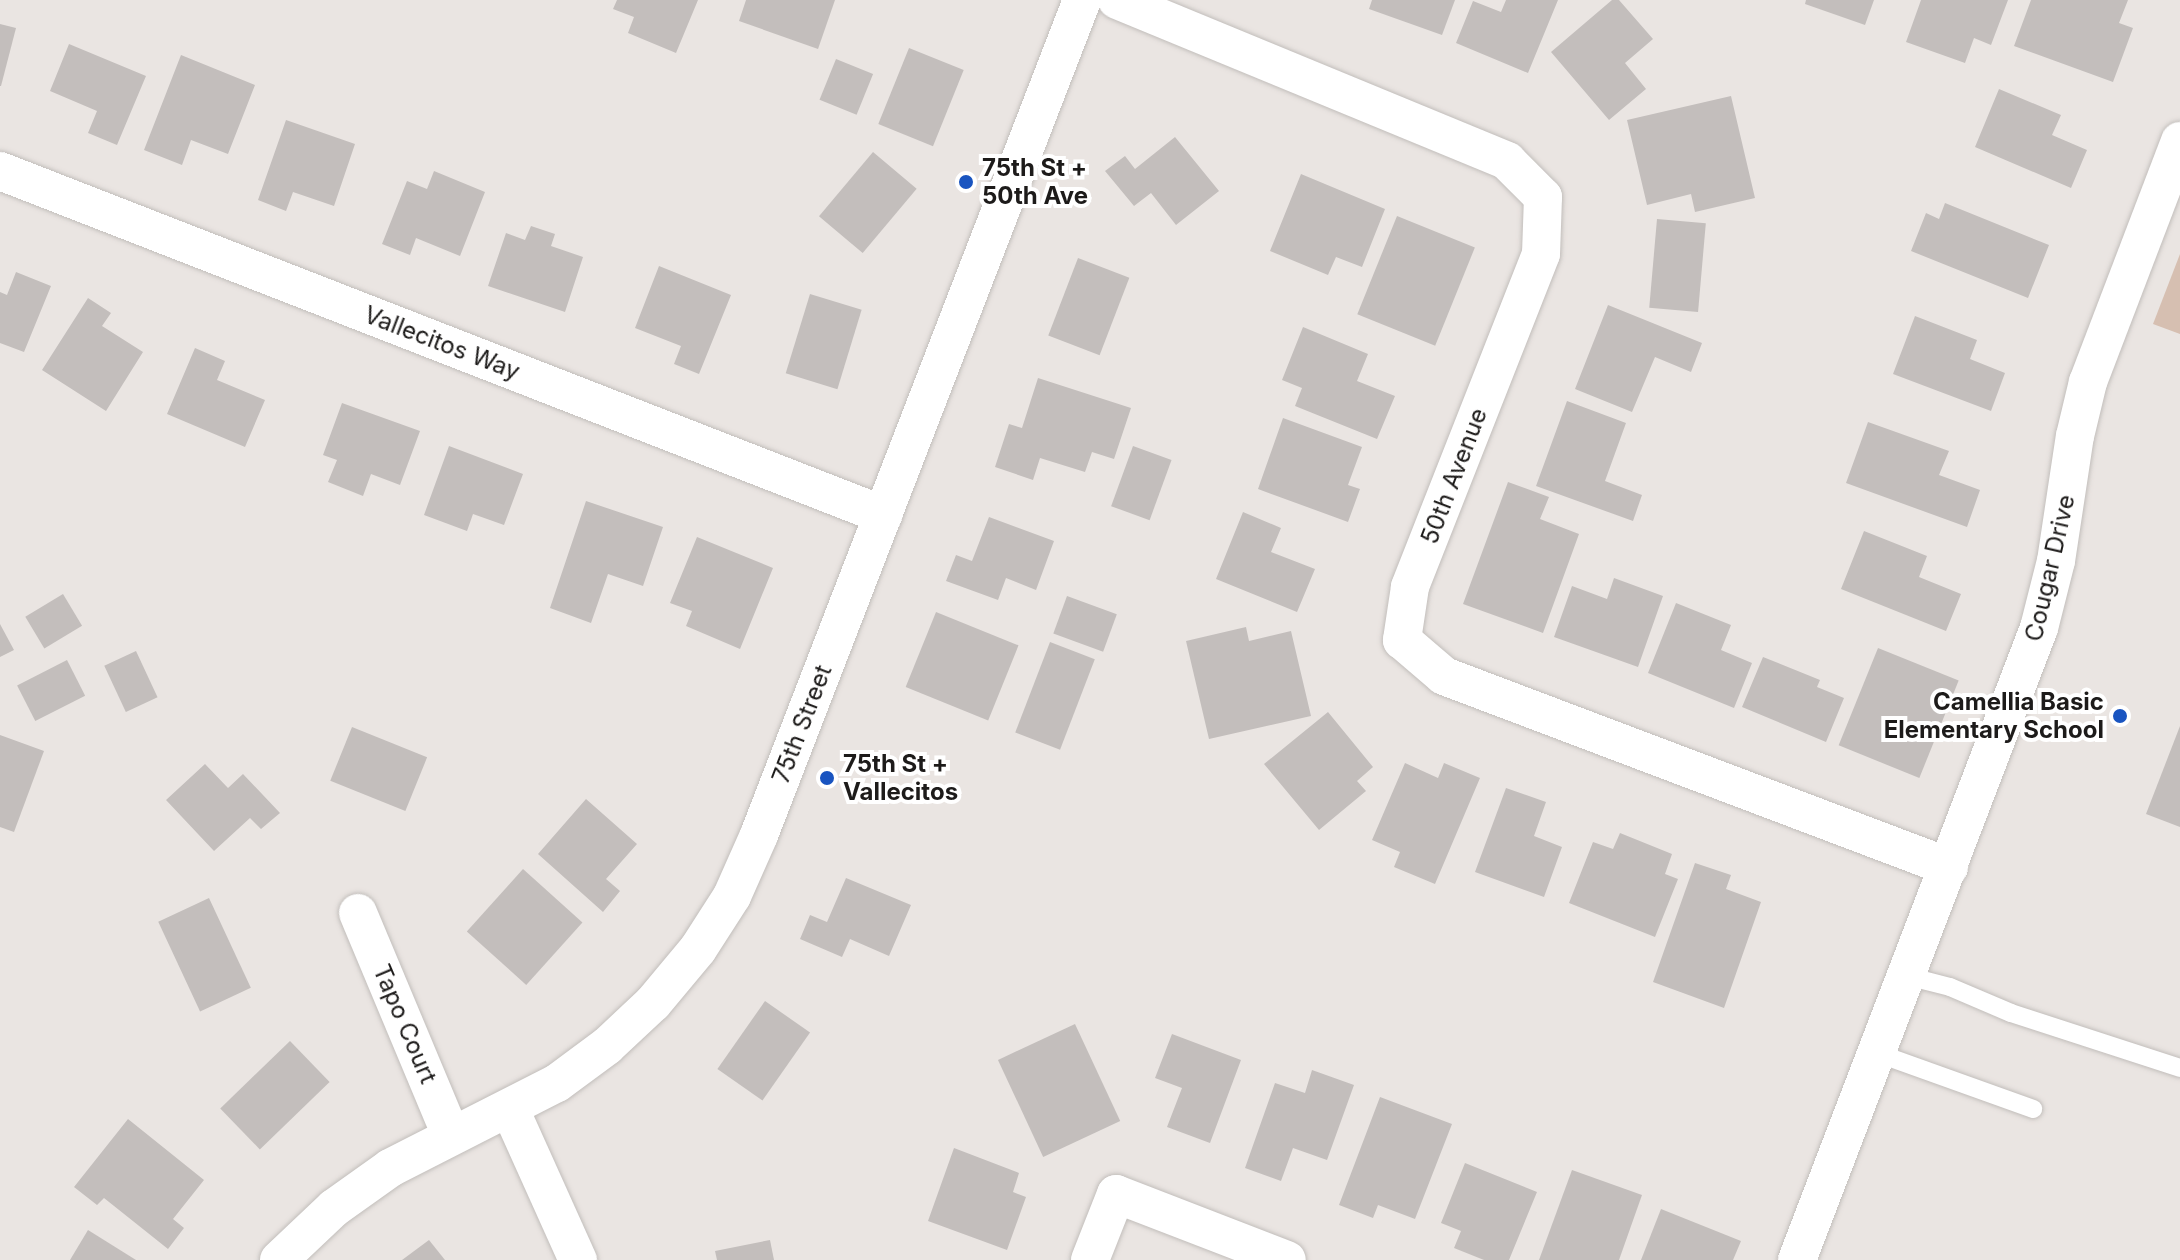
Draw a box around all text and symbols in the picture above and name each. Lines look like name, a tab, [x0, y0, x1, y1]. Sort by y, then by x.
place label: 75th St + 50th Ave	[982, 154, 1088, 210]
marker: 75th St + 50th Ave	[957, 173, 975, 191]
street label: Vallecitos Way	[360, 300, 524, 386]
street label: 50th Avenue	[1415, 404, 1493, 548]
street label: Cougar Drive	[2019, 492, 2081, 644]
street label: 75th Street	[766, 661, 838, 787]
place label: Camellia Basic Elementary School	[1884, 688, 2104, 744]
marker: Camellia Basic Elementary School	[2111, 707, 2129, 725]
place label: 75th St + Vallecitos	[843, 750, 958, 806]
marker: 75th St + Vallecitos	[818, 769, 836, 787]
street label: Tapo Court	[367, 960, 443, 1088]

